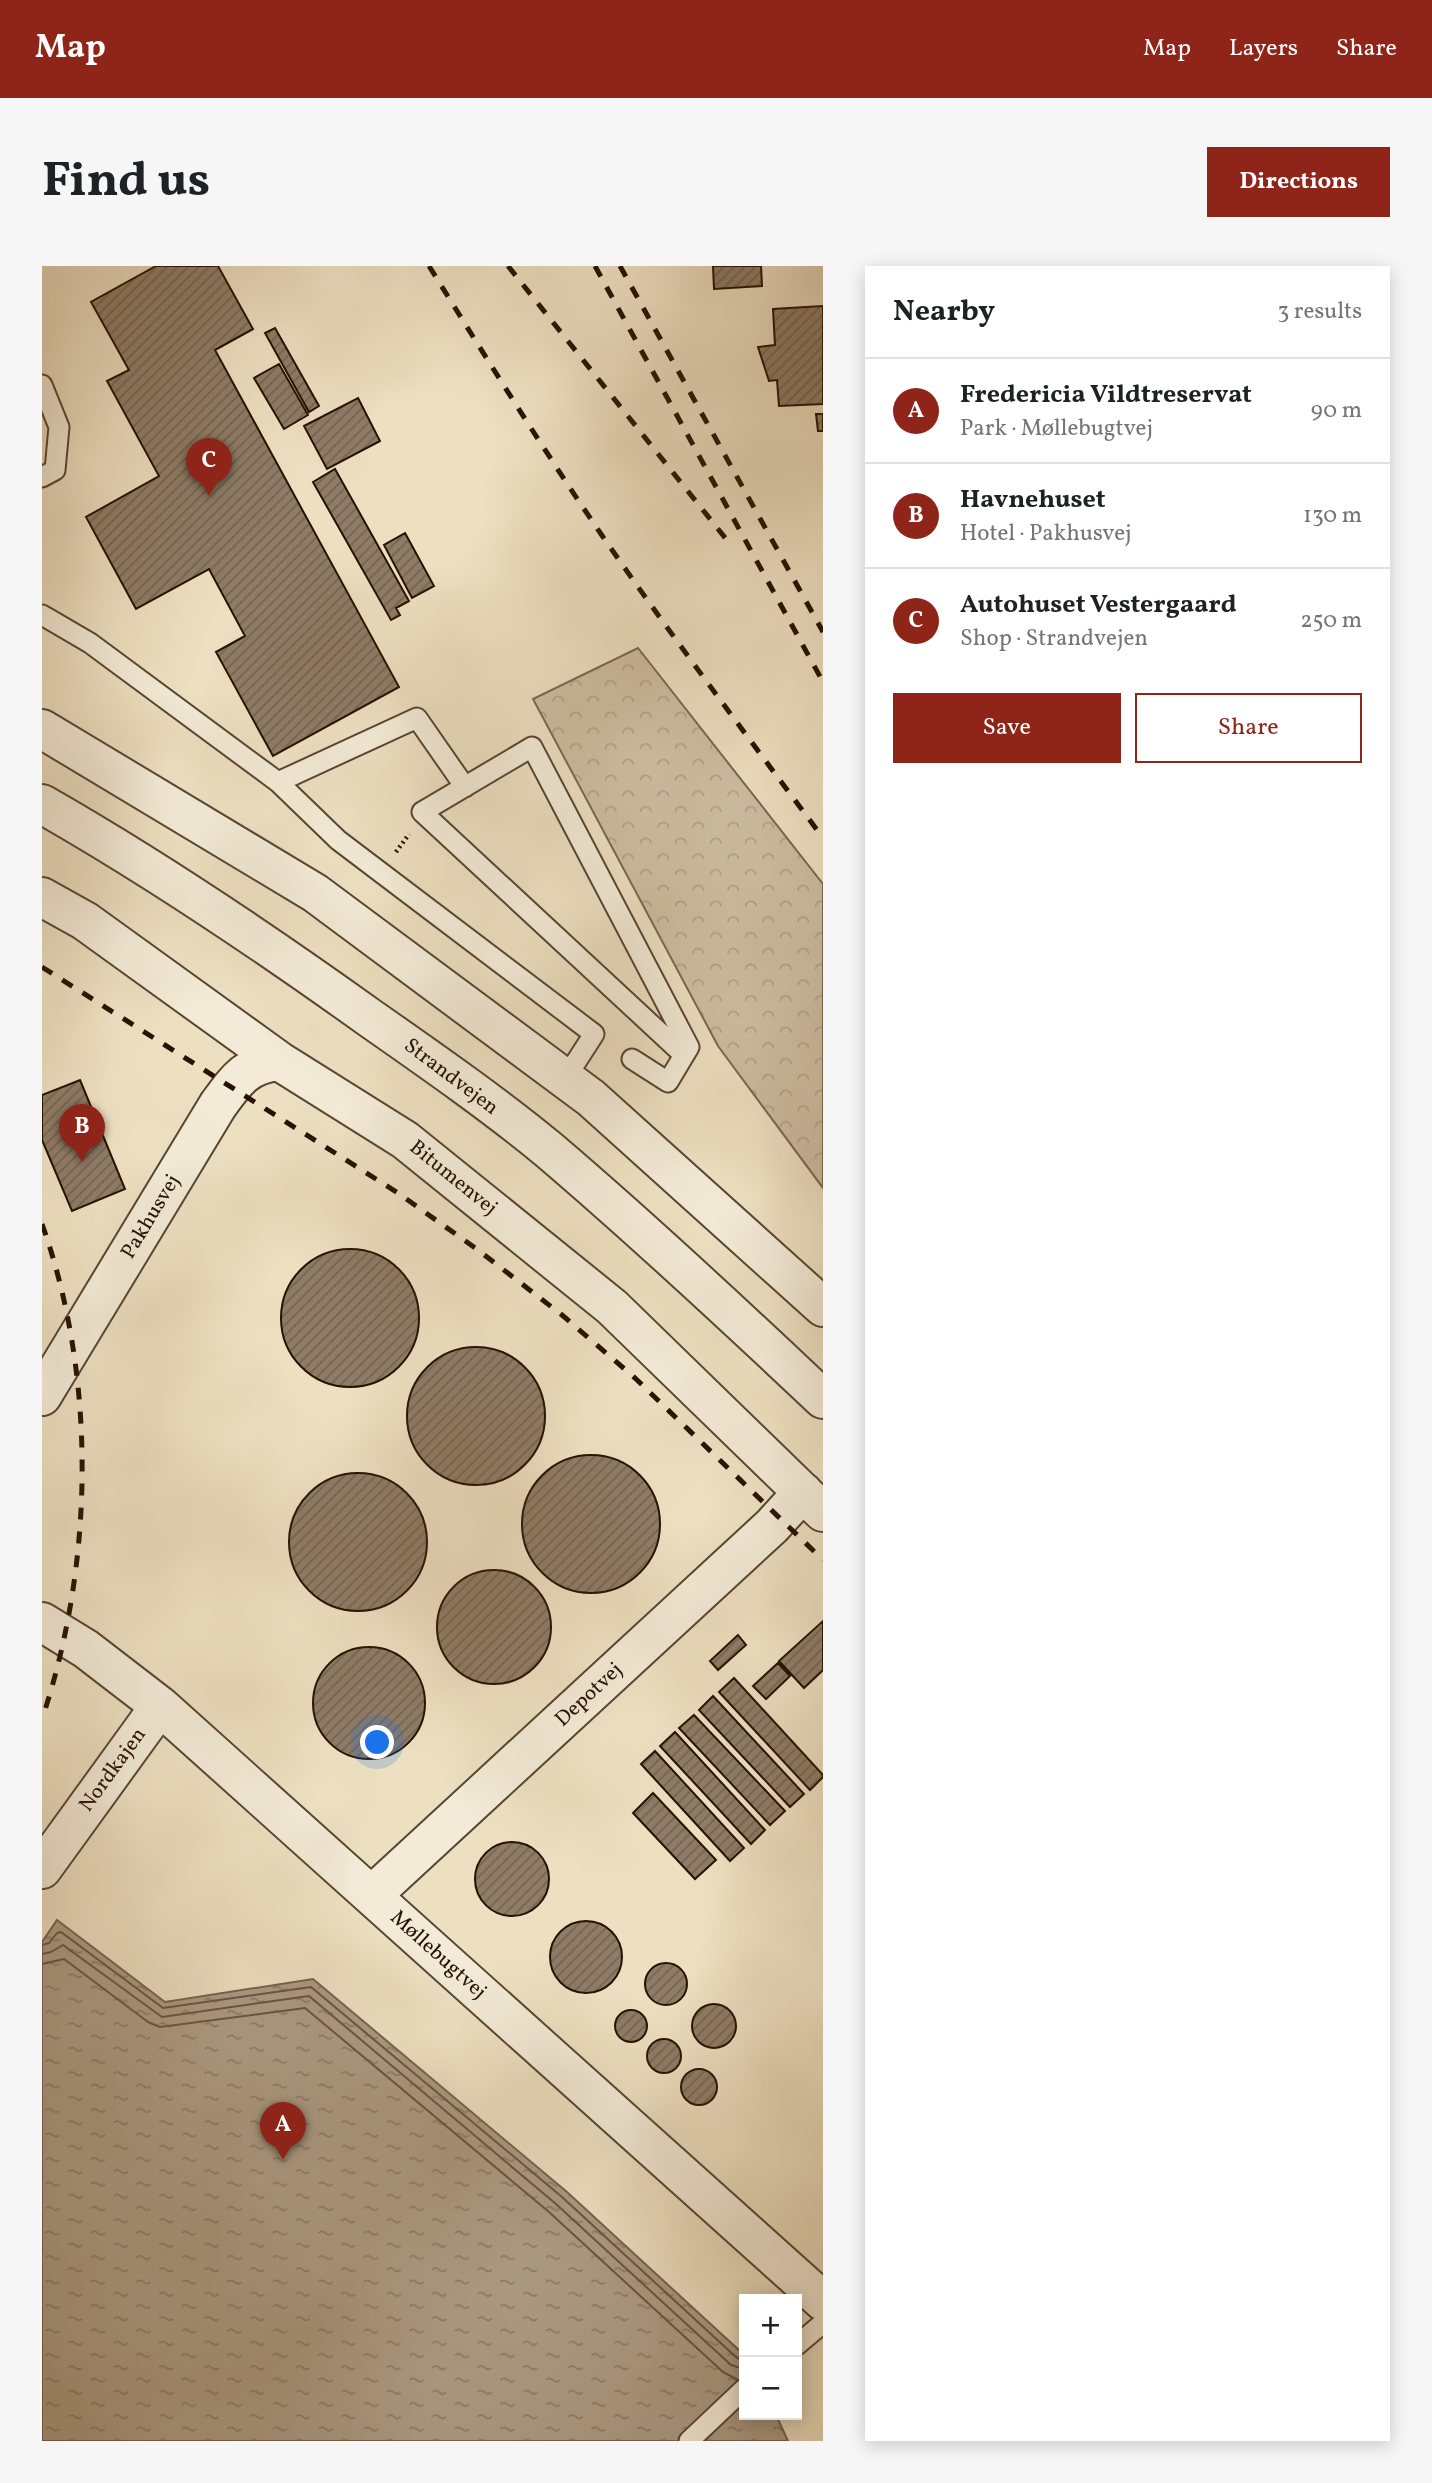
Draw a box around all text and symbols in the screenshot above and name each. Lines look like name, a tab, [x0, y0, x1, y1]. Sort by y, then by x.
text: Map	[35, 26, 106, 72]
text: Map	[1143, 32, 1191, 66]
text: Layers	[1229, 32, 1298, 66]
text: Share	[1336, 32, 1397, 66]
button: Directions	[1207, 147, 1390, 217]
text: Find us	[42, 148, 210, 217]
text: Nearby	[893, 291, 995, 333]
text: 3 results	[1277, 296, 1362, 328]
text: Fredericia Vildtreservat	[960, 377, 1252, 413]
text: A	[908, 395, 924, 427]
text: 90 m	[1311, 395, 1362, 427]
text: Park · Møllebugtvej	[960, 413, 1153, 445]
pin: C	[186, 438, 232, 496]
text: Havnehuset	[960, 482, 1106, 518]
text: B	[908, 500, 924, 532]
text: 130 m	[1303, 500, 1362, 532]
text: Hotel · Pakhusvej	[960, 518, 1132, 550]
text: Autohuset Vestergaard	[960, 587, 1237, 623]
text: C	[909, 605, 923, 637]
text: 250 m	[1300, 605, 1362, 637]
text: Shop · Strandvejen	[960, 623, 1148, 655]
button: Save	[893, 693, 1121, 763]
button: Share	[1135, 693, 1362, 763]
street label: Strandvejen	[398, 1032, 504, 1122]
pin: B	[59, 1104, 105, 1162]
street label: Bitumenvej	[403, 1133, 503, 1223]
street label: Pakhusvej	[114, 1169, 188, 1265]
street label: Depotvej	[549, 1656, 629, 1734]
street label: Nordkajen	[73, 1722, 153, 1818]
your location	[360, 1725, 394, 1759]
street label: Møllebugtvej	[383, 1904, 493, 2006]
pin: A	[260, 2102, 306, 2160]
map controls	[739, 2294, 802, 2420]
button: +	[739, 2294, 802, 2357]
button: −	[739, 2357, 802, 2420]

